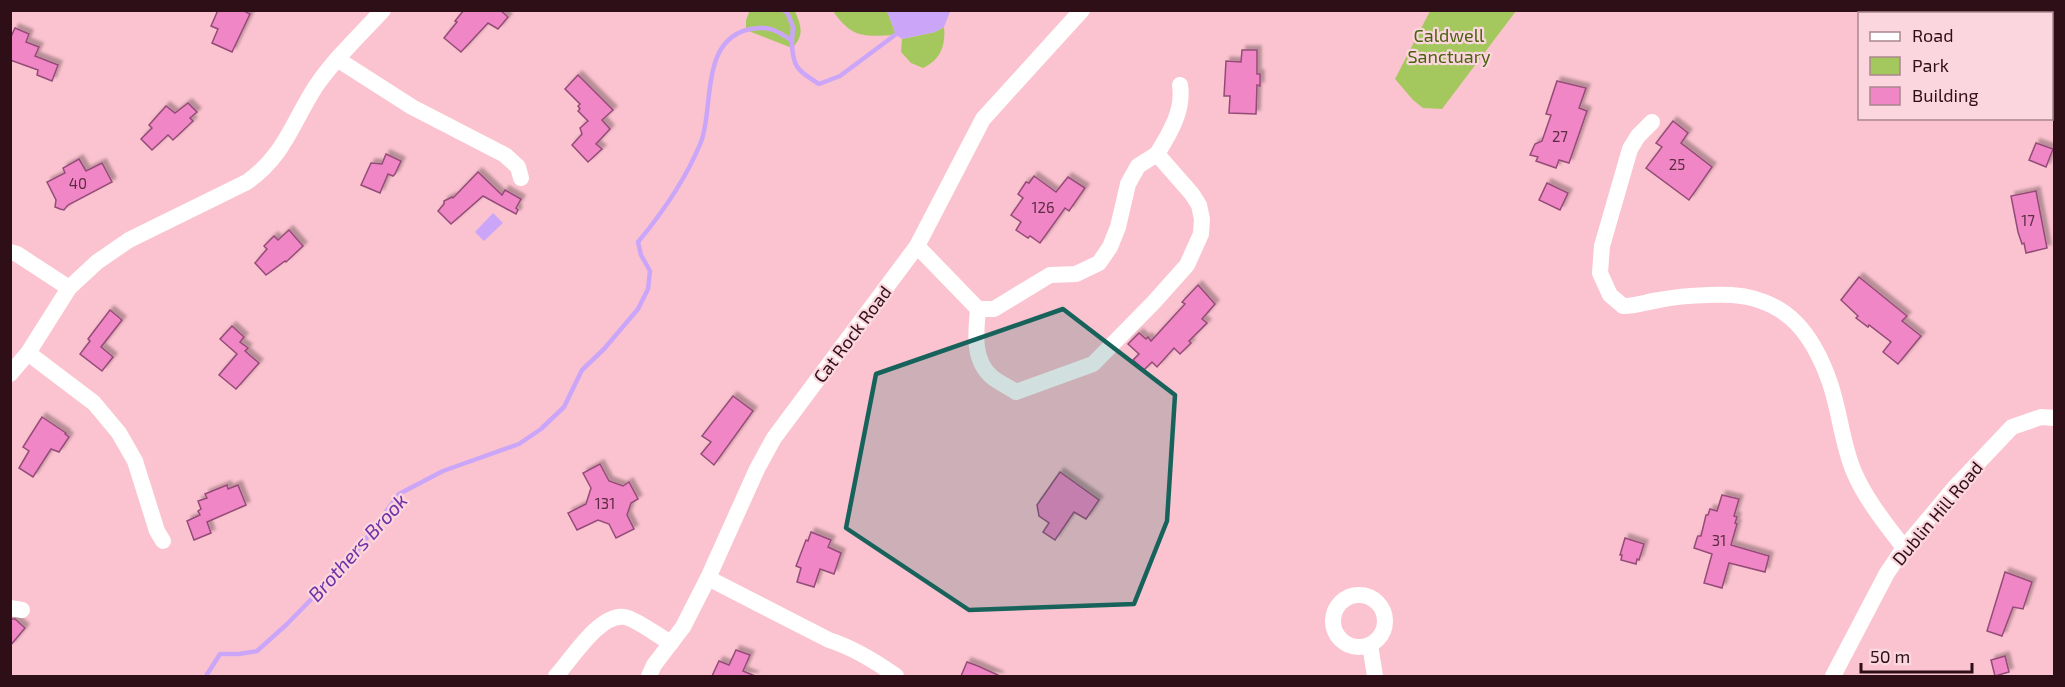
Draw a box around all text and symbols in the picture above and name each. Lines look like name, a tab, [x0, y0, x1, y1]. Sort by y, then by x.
legend	[1858, 12, 2053, 120]
park label: Caldwell Sanctuary	[1408, 24, 1491, 67]
text: Road	[1912, 24, 1953, 46]
text: Park	[1912, 54, 1949, 76]
text: Building	[1912, 84, 1979, 106]
house number: 27	[1552, 127, 1568, 145]
house number: 25	[1669, 155, 1685, 173]
house number: 40	[69, 174, 87, 192]
house number: 126	[1032, 198, 1054, 216]
house number: 17	[2021, 211, 2035, 229]
street label: Cat Rock Road	[808, 281, 896, 387]
street label: Dublin Hill Road	[1887, 457, 1987, 569]
water label: Brothers Brook	[302, 488, 412, 606]
house number: 131	[595, 494, 615, 512]
house number: 31	[1712, 531, 1726, 549]
scale bar	[1861, 636, 1972, 674]
text: 50 m	[1870, 645, 1910, 667]

